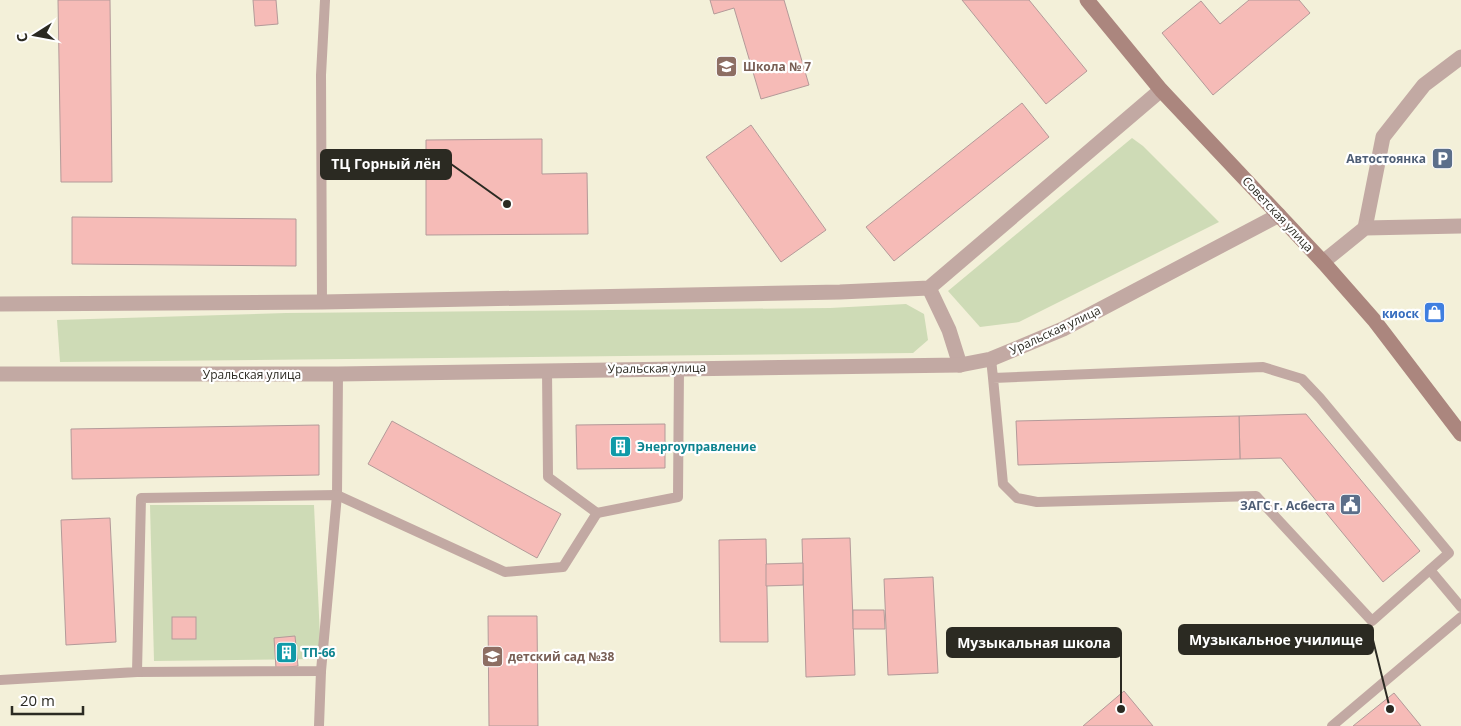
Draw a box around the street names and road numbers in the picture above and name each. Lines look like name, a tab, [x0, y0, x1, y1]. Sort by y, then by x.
street label: Советская улица	[1239, 173, 1317, 255]
street label: Уральская улица	[1007, 301, 1103, 359]
street label: Уральская улица	[608, 359, 706, 377]
street label: Уральская улица	[203, 366, 301, 383]

